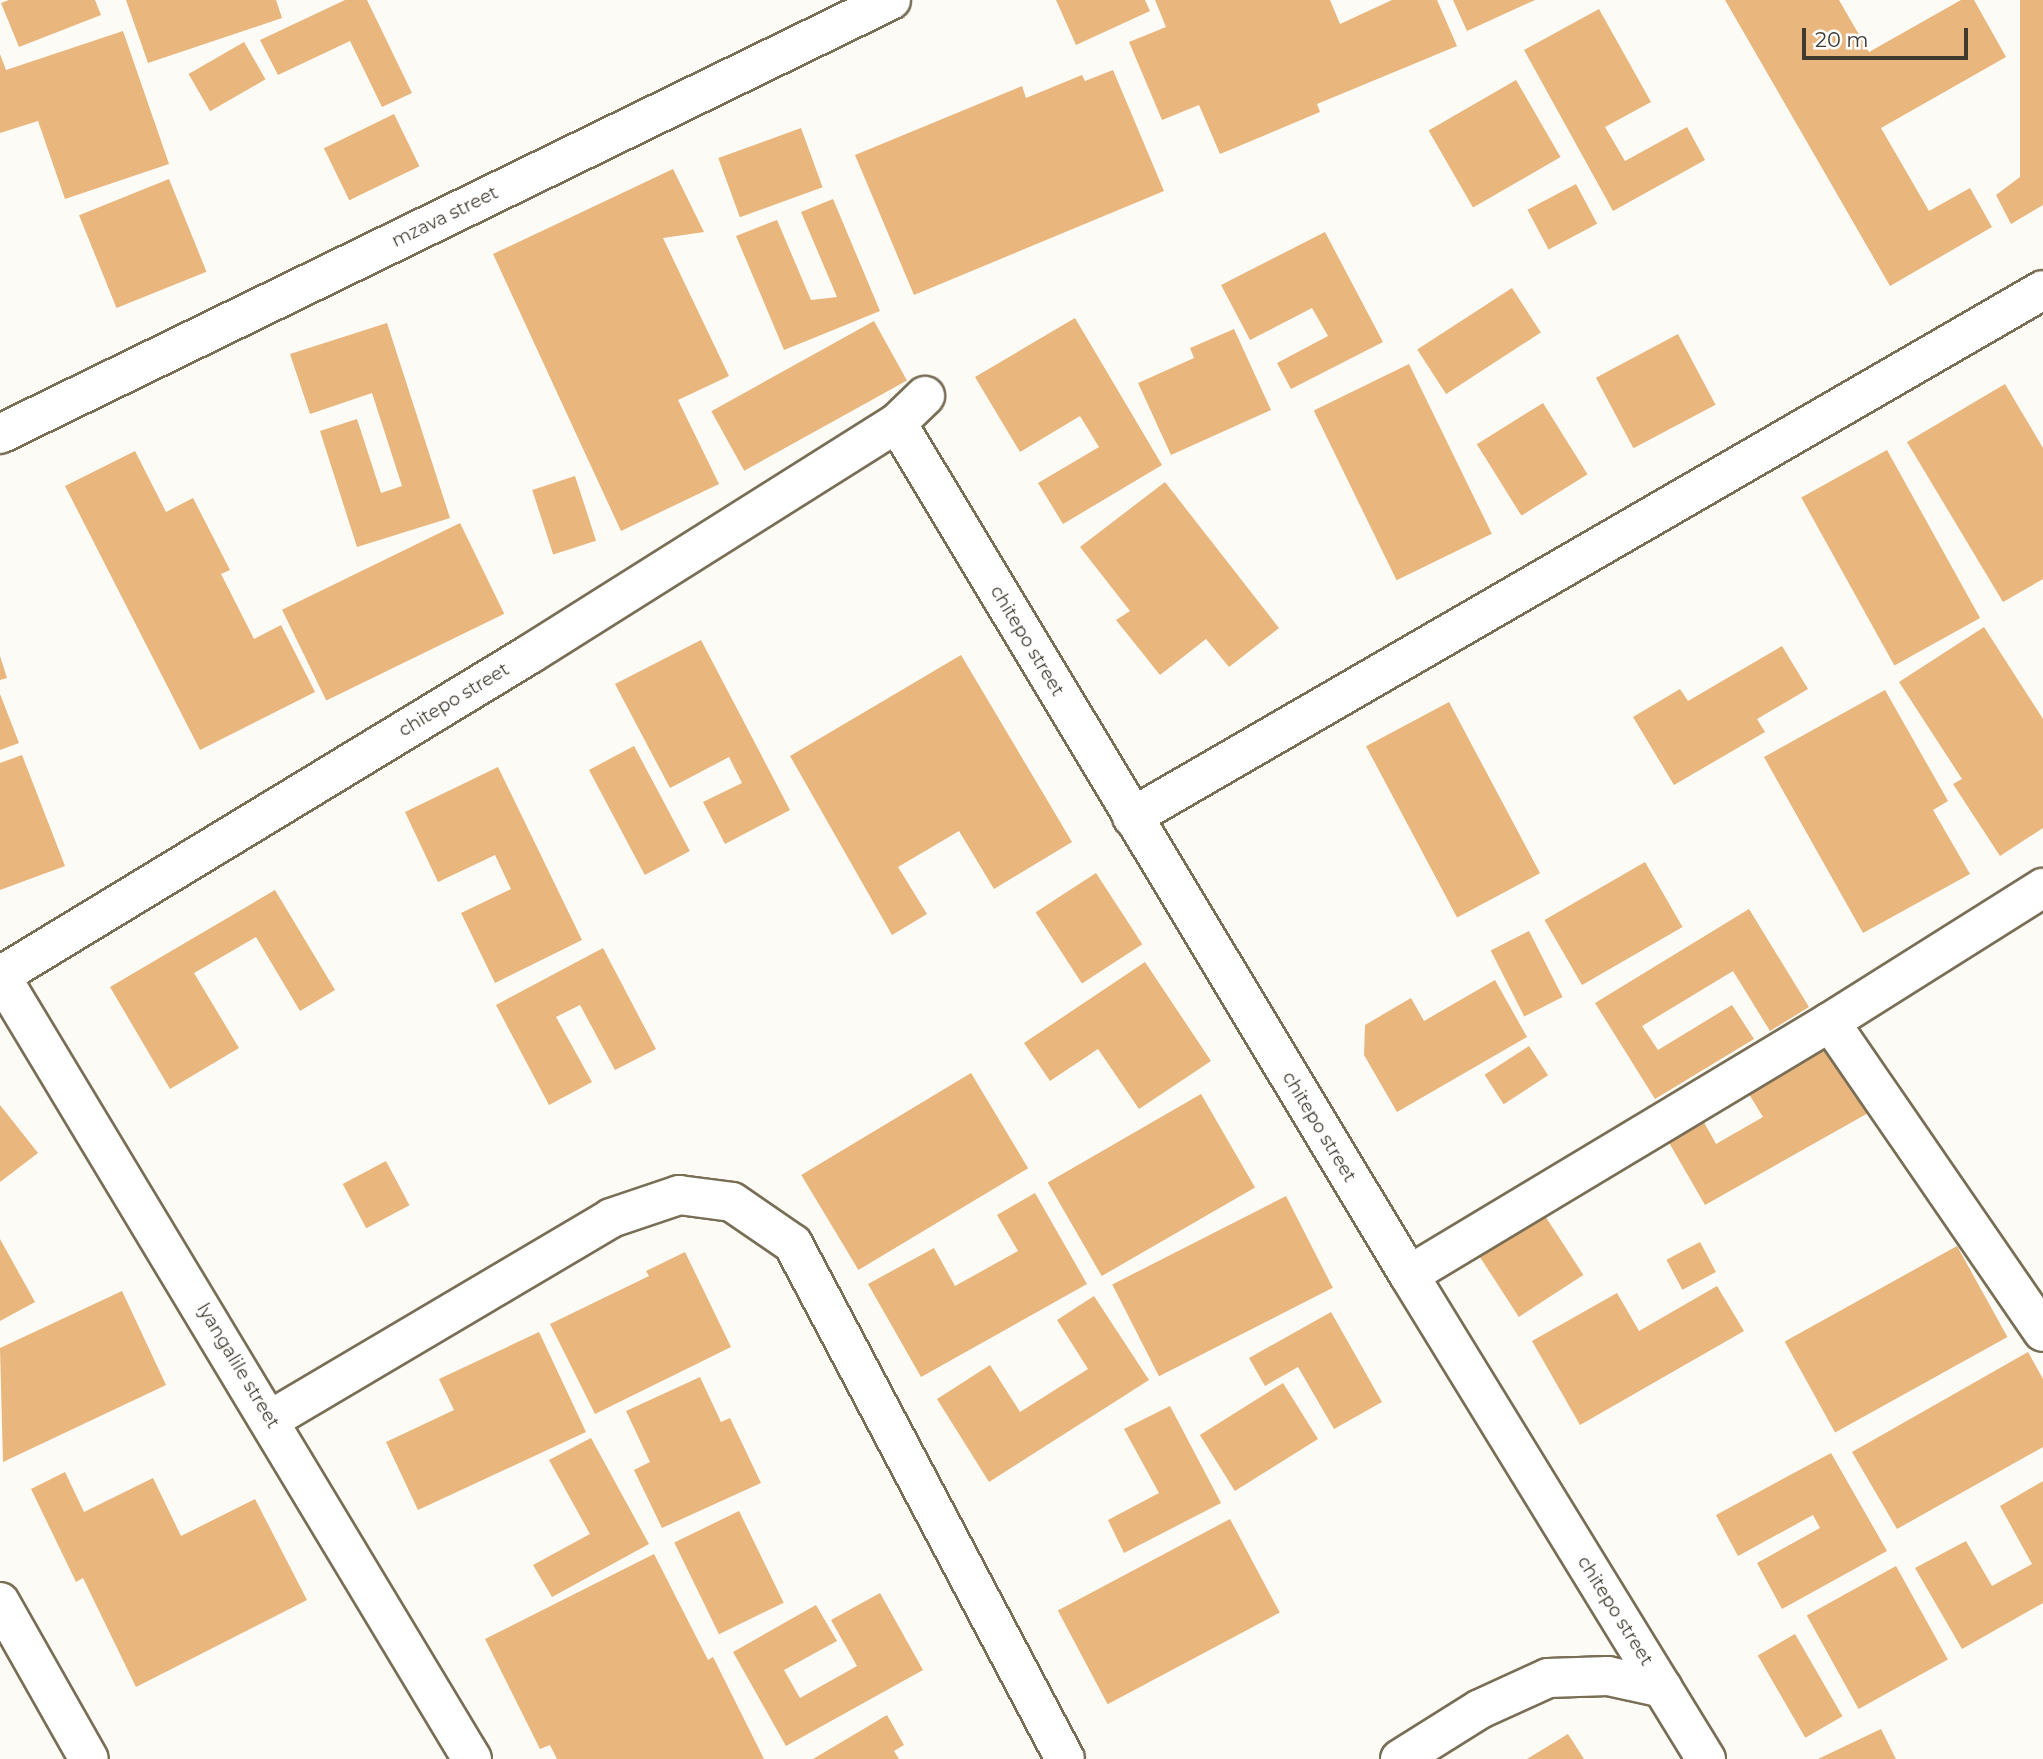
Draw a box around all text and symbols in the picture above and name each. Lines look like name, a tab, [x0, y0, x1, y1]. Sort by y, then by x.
scale bar	[1805, 14, 1971, 58]
text: 20 m	[1815, 27, 1869, 52]
street label: mzava street	[388, 182, 502, 252]
street label: chitepo street	[986, 582, 1068, 700]
street label: chitepo street	[395, 659, 513, 741]
street label: chitepo street	[1278, 1068, 1360, 1186]
street label: lyangalile street	[192, 1300, 284, 1432]
street label: chitepo street	[1573, 1552, 1657, 1670]

